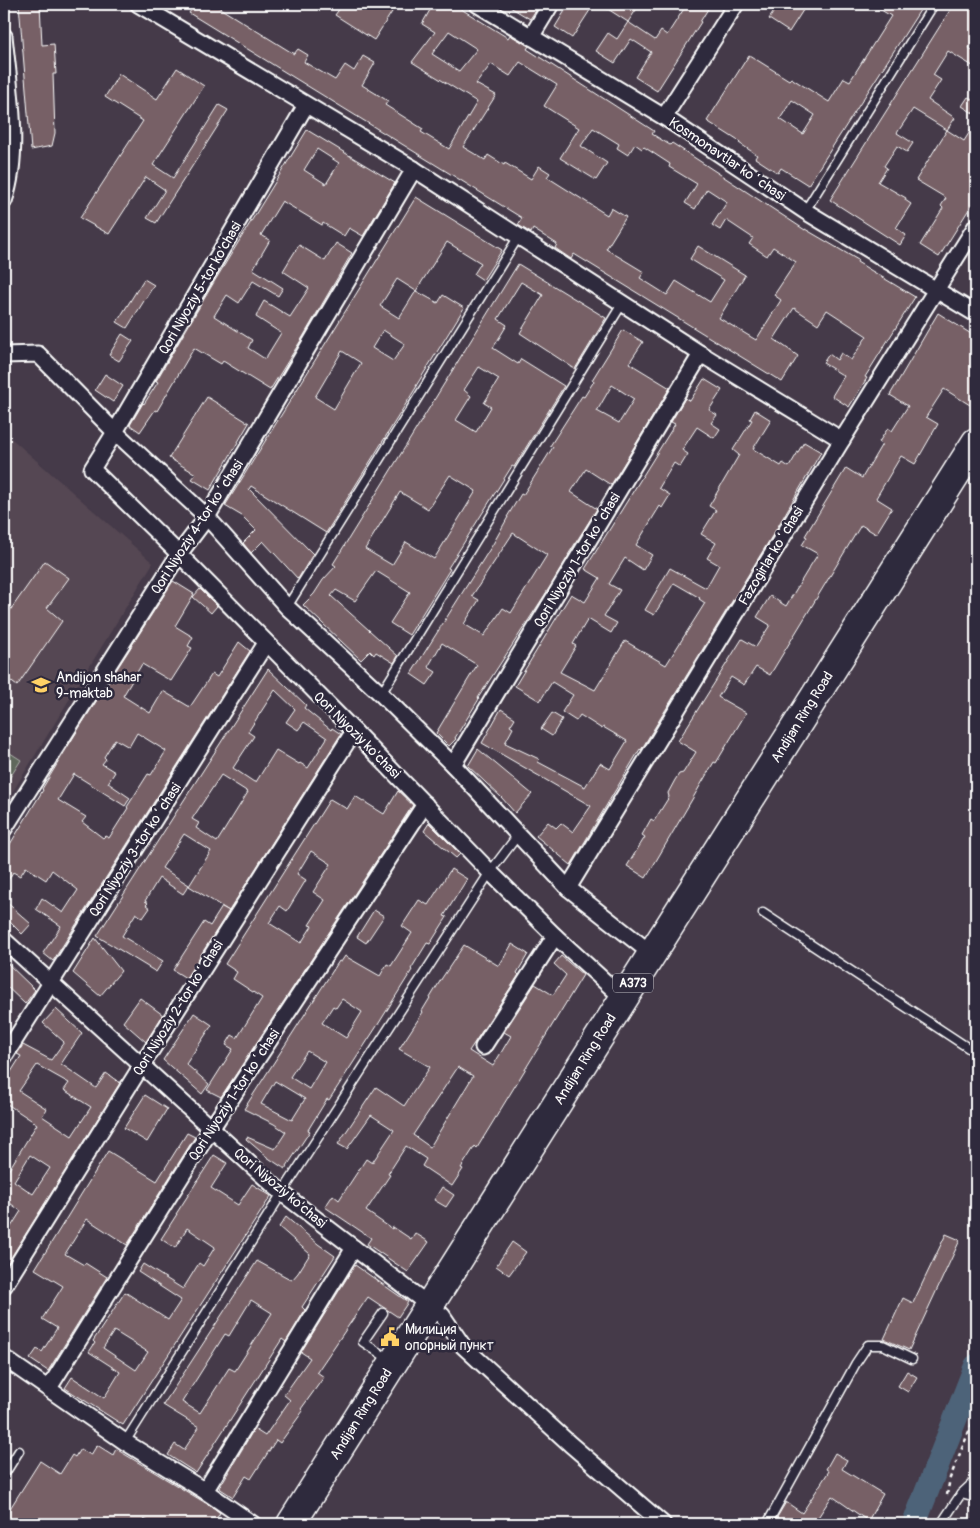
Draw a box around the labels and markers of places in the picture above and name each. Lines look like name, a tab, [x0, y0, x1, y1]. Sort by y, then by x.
place label: Andijon shahar 9-maktab	[56, 669, 142, 702]
school or university icon: Andijon shahar 9-maktab	[30, 674, 52, 696]
place label: Милиция опорный пункт	[405, 1321, 494, 1354]
public building icon: Милиция опорный пункт	[379, 1326, 401, 1348]

